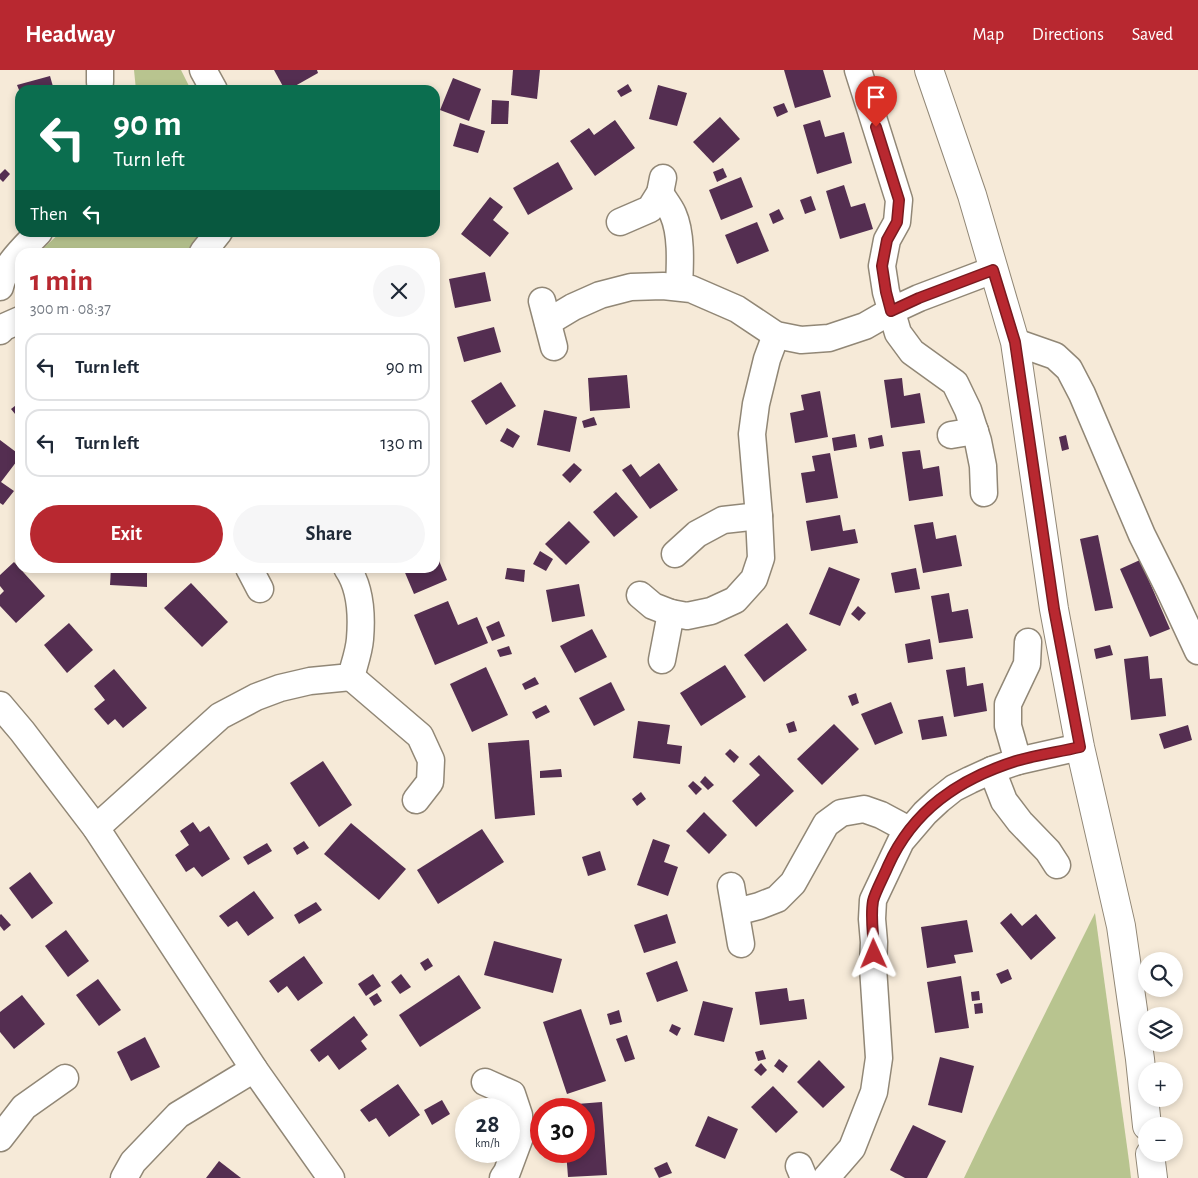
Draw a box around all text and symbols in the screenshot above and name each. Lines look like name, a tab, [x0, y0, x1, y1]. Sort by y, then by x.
text: Headway	[25, 23, 115, 47]
text: Map	[973, 26, 1004, 44]
text: Directions	[1032, 26, 1104, 44]
text: Saved	[1132, 26, 1173, 44]
pin	[855, 76, 897, 127]
icon: arrive	[862, 83, 890, 111]
icon: left	[30, 105, 95, 170]
text: 90 m	[113, 107, 182, 142]
text: Turn left	[113, 148, 185, 170]
icon: left	[78, 200, 106, 228]
text: Then	[30, 205, 68, 224]
button: close	[373, 265, 425, 317]
text: 1 min	[30, 266, 93, 296]
text: 300 m · 08:37	[30, 301, 111, 317]
icon: left	[32, 353, 60, 381]
text: Turn left	[75, 358, 139, 377]
text: 90 m	[386, 358, 423, 377]
icon: left	[32, 429, 60, 457]
text: Turn left	[75, 434, 139, 453]
text: 130 m	[380, 434, 423, 453]
button: Exit	[30, 505, 223, 563]
button: Share	[233, 505, 425, 563]
position arrow	[847, 927, 899, 979]
map controls	[1138, 952, 1183, 1162]
button: search	[1138, 952, 1183, 997]
button: layers	[1138, 1007, 1183, 1052]
button: +	[1138, 1062, 1183, 1107]
speed limit sign: 30	[530, 1098, 595, 1163]
text: 28	[475, 1112, 500, 1137]
button: −	[1138, 1117, 1183, 1162]
text: km/h	[475, 1137, 500, 1149]

